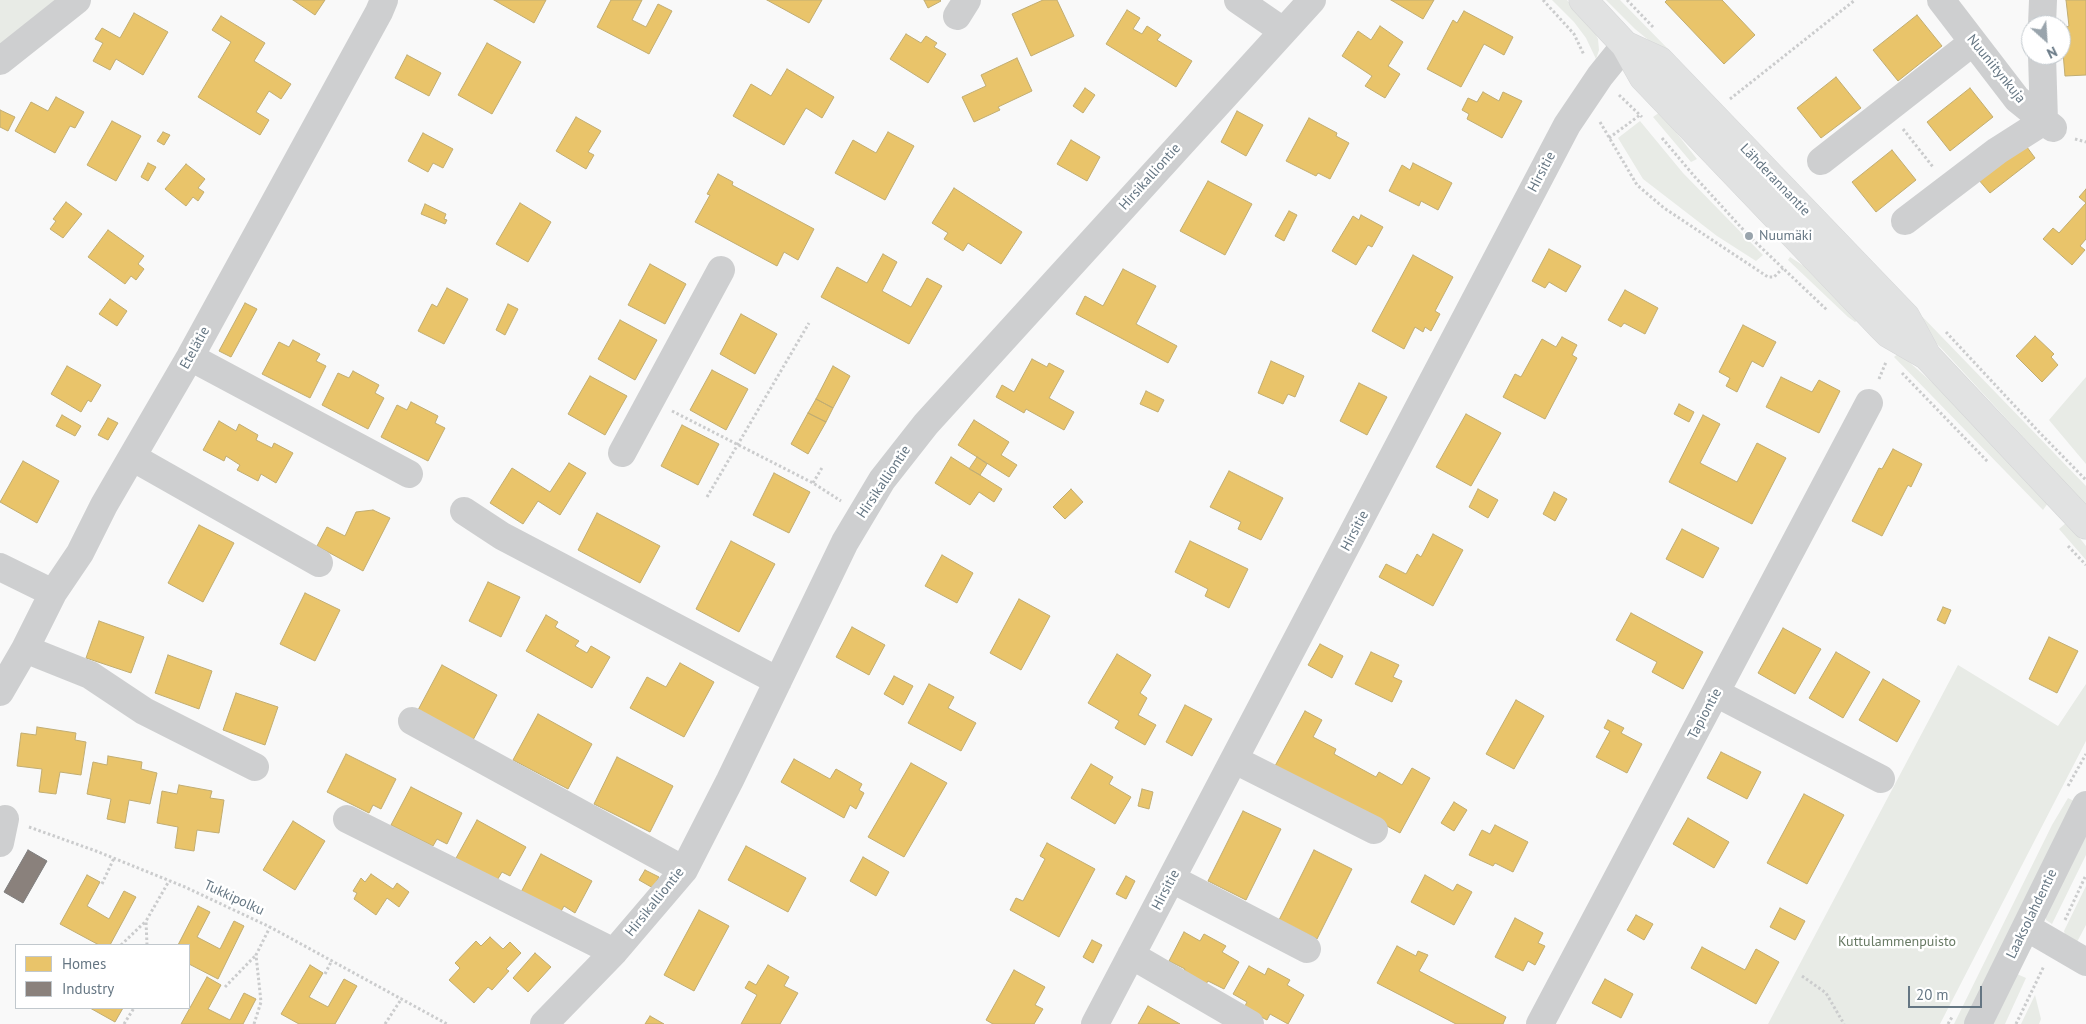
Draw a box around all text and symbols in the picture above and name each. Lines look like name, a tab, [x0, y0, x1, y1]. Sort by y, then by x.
north arrow	[2021, 15, 2071, 65]
street label: Nuuniitynkuja	[1963, 31, 2029, 107]
text: N	[2044, 42, 2060, 63]
street label: Hirsikalliontie	[1116, 140, 1184, 214]
street label: Lähderannantie	[1736, 140, 1814, 220]
street label: Hirsitie	[1524, 149, 1560, 195]
place label: Nuumäki	[1759, 228, 1812, 244]
marker: Nuumäki	[1743, 230, 1755, 242]
street label: Etelätie	[177, 324, 213, 372]
street label: Hirsikalliontie	[854, 443, 914, 521]
street label: Hirsitie	[1337, 508, 1373, 554]
street label: Tapiontie	[1685, 686, 1725, 742]
street label: Hirsikalliontie	[622, 864, 688, 940]
street label: Laaksolahdentie	[2003, 866, 2061, 962]
street label: Hirsitie	[1148, 867, 1184, 913]
street label: Tukkipolku	[201, 877, 267, 919]
park label: Kuttulammenpuisto	[1838, 934, 1956, 950]
legend	[15, 944, 190, 1009]
text: Homes	[62, 954, 106, 973]
scale bar	[1911, 976, 1985, 1008]
text: Industry	[62, 979, 114, 998]
text: 20 m	[1916, 985, 1949, 1004]

